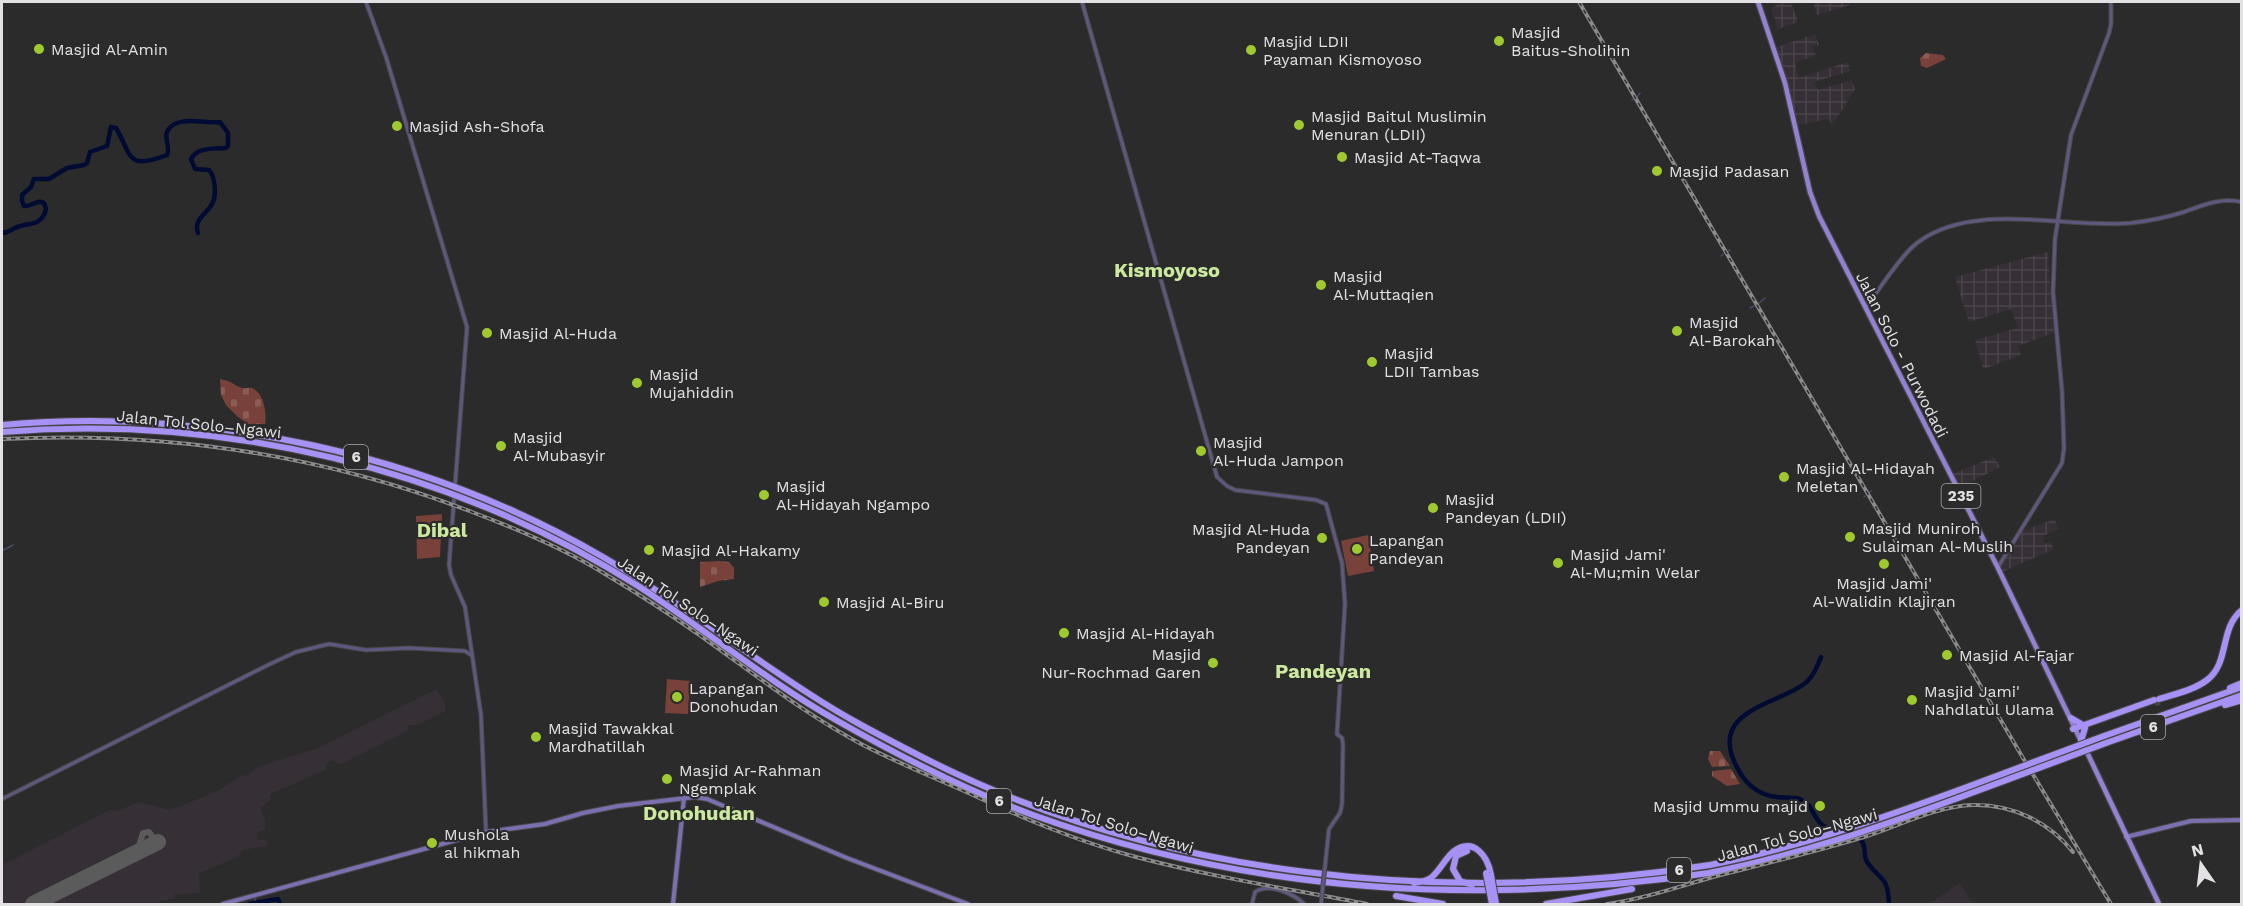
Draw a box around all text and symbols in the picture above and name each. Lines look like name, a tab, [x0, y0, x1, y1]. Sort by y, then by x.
place label: Masjid Baitus-Sholihin	[1511, 23, 1631, 60]
place label: Masjid LDII Payaman Kismoyoso	[1263, 32, 1422, 69]
marker: Masjid Baitus-Sholihin	[1492, 34, 1506, 48]
place label: Masjid Al-Amin	[51, 40, 168, 59]
marker: Masjid Al-Amin	[32, 42, 46, 56]
marker: Masjid LDII Payaman Kismoyoso	[1244, 43, 1258, 57]
place label: Masjid Baitul Muslimin Menuran (LDII)	[1311, 107, 1487, 144]
place label: Masjid Ash-Shofa	[409, 117, 545, 136]
marker: Masjid Baitul Muslimin Menuran (LDII)	[1292, 118, 1306, 132]
marker: Masjid Ash-Shofa	[390, 119, 404, 133]
place label: Masjid At-Taqwa	[1354, 148, 1481, 167]
marker: Masjid At-Taqwa	[1335, 150, 1349, 164]
place label: Masjid Padasan	[1669, 162, 1789, 181]
marker: Masjid Padasan	[1650, 164, 1664, 178]
district label: Kismoyoso	[1114, 258, 1220, 282]
place label: Masjid Al-Muttaqien	[1333, 267, 1434, 304]
street label: Jalan Solo - Purwodadi	[1852, 269, 1952, 441]
marker: Masjid Al-Muttaqien	[1314, 278, 1328, 292]
place label: Masjid Al-Barokah	[1689, 313, 1775, 350]
place label: Masjid Al-Huda	[499, 324, 617, 343]
marker: Masjid Al-Barokah	[1670, 324, 1684, 338]
marker: Masjid Al-Huda	[480, 326, 494, 340]
place label: Masjid LDII Tambas	[1384, 344, 1479, 381]
marker: Masjid LDII Tambas	[1365, 355, 1379, 369]
place label: Masjid Mujahiddin	[649, 365, 734, 402]
marker: Masjid Mujahiddin	[630, 376, 644, 390]
street label: Jalan Tol Solo–Ngawi	[116, 406, 282, 442]
place label: Masjid Al-Mubasyir	[513, 428, 606, 465]
place label: Masjid Al-Huda Jampon	[1213, 433, 1344, 470]
marker: Masjid Al-Mubasyir	[494, 439, 508, 453]
marker: Masjid Al-Huda Jampon	[1194, 444, 1208, 458]
road number: 6	[344, 445, 368, 469]
place label: Masjid Al-Hidayah Meletan	[1796, 459, 1935, 496]
marker: Masjid Al-Hidayah Meletan	[1777, 470, 1791, 484]
place label: Masjid Al-Hidayah Ngampo	[776, 477, 930, 514]
road number: 235	[1942, 484, 1980, 508]
marker: Masjid Al-Hidayah Ngampo	[757, 488, 771, 502]
place label: Masjid Pandeyan (LDII)	[1445, 490, 1566, 527]
marker: Masjid Pandeyan (LDII)	[1426, 501, 1440, 515]
district label: Dibal	[417, 518, 468, 542]
place label: Masjid Muniroh Sulaiman Al-Muslih	[1862, 519, 2013, 556]
place label: Masjid Al-Huda Pandeyan	[1192, 520, 1310, 557]
marker: Masjid Muniroh Sulaiman Al-Muslih	[1843, 530, 1857, 544]
marker: Masjid Al-Huda Pandeyan	[1315, 531, 1329, 545]
place label: Lapangan Pandeyan	[1369, 531, 1444, 568]
place label: Masjid Al-Hakamy	[661, 541, 801, 560]
marker: Lapangan Pandeyan	[1350, 542, 1364, 556]
marker: Masjid Al-Hakamy	[642, 543, 656, 557]
place label: Masjid Jami' Al-Mu;min Welar	[1570, 545, 1701, 582]
street label: Jalan Tol Solo–Ngawi	[614, 552, 762, 660]
marker: Masjid Jami' Al-Mu;min Welar	[1551, 556, 1565, 570]
marker: Masjid Jami' Al-Walidin Klajiran	[1877, 557, 1891, 571]
place label: Masjid Jami' Al-Walidin Klajiran	[1812, 574, 1956, 611]
place label: Masjid Al-Biru	[836, 593, 944, 612]
marker: Masjid Al-Biru	[817, 595, 831, 609]
place label: Masjid Al-Hidayah	[1076, 624, 1215, 643]
marker: Masjid Al-Hidayah	[1057, 626, 1071, 640]
place label: Masjid Nur-Rochmad Garen	[1041, 645, 1201, 682]
place label: Masjid Al-Fajar	[1959, 646, 2075, 665]
marker: Masjid Al-Fajar	[1940, 648, 1954, 662]
marker: Masjid Nur-Rochmad Garen	[1206, 656, 1220, 670]
district label: Pandeyan	[1275, 659, 1371, 683]
place label: Lapangan Donohudan	[689, 679, 778, 716]
place label: Masjid Jami' Nahdlatul Ulama	[1924, 682, 2054, 719]
marker: Lapangan Donohudan	[670, 690, 684, 704]
marker: Masjid Jami' Nahdlatul Ulama	[1905, 693, 1919, 707]
road number: 6	[2141, 715, 2165, 739]
place label: Masjid Tawakkal Mardhatillah	[548, 719, 674, 756]
marker: Masjid Tawakkal Mardhatillah	[529, 730, 543, 744]
place label: Masjid Ar-Rahman Ngemplak	[679, 761, 821, 798]
marker: Masjid Ar-Rahman Ngemplak	[660, 772, 674, 786]
road number: 6	[987, 789, 1011, 813]
street label: Jalan Tol Solo–Ngawi	[1032, 791, 1196, 857]
place label: Masjid Ummu majid	[1653, 797, 1808, 816]
marker: Masjid Ummu majid	[1813, 799, 1827, 813]
district label: Donohudan	[643, 801, 755, 825]
street label: Jalan Tol Solo–Ngawi	[1715, 804, 1879, 866]
place label: Mushola al hikmah	[444, 825, 520, 862]
north arrow	[2171, 834, 2231, 894]
marker: Mushola al hikmah	[425, 836, 439, 850]
text: N	[2189, 839, 2206, 861]
road number: 6	[1667, 858, 1691, 882]

